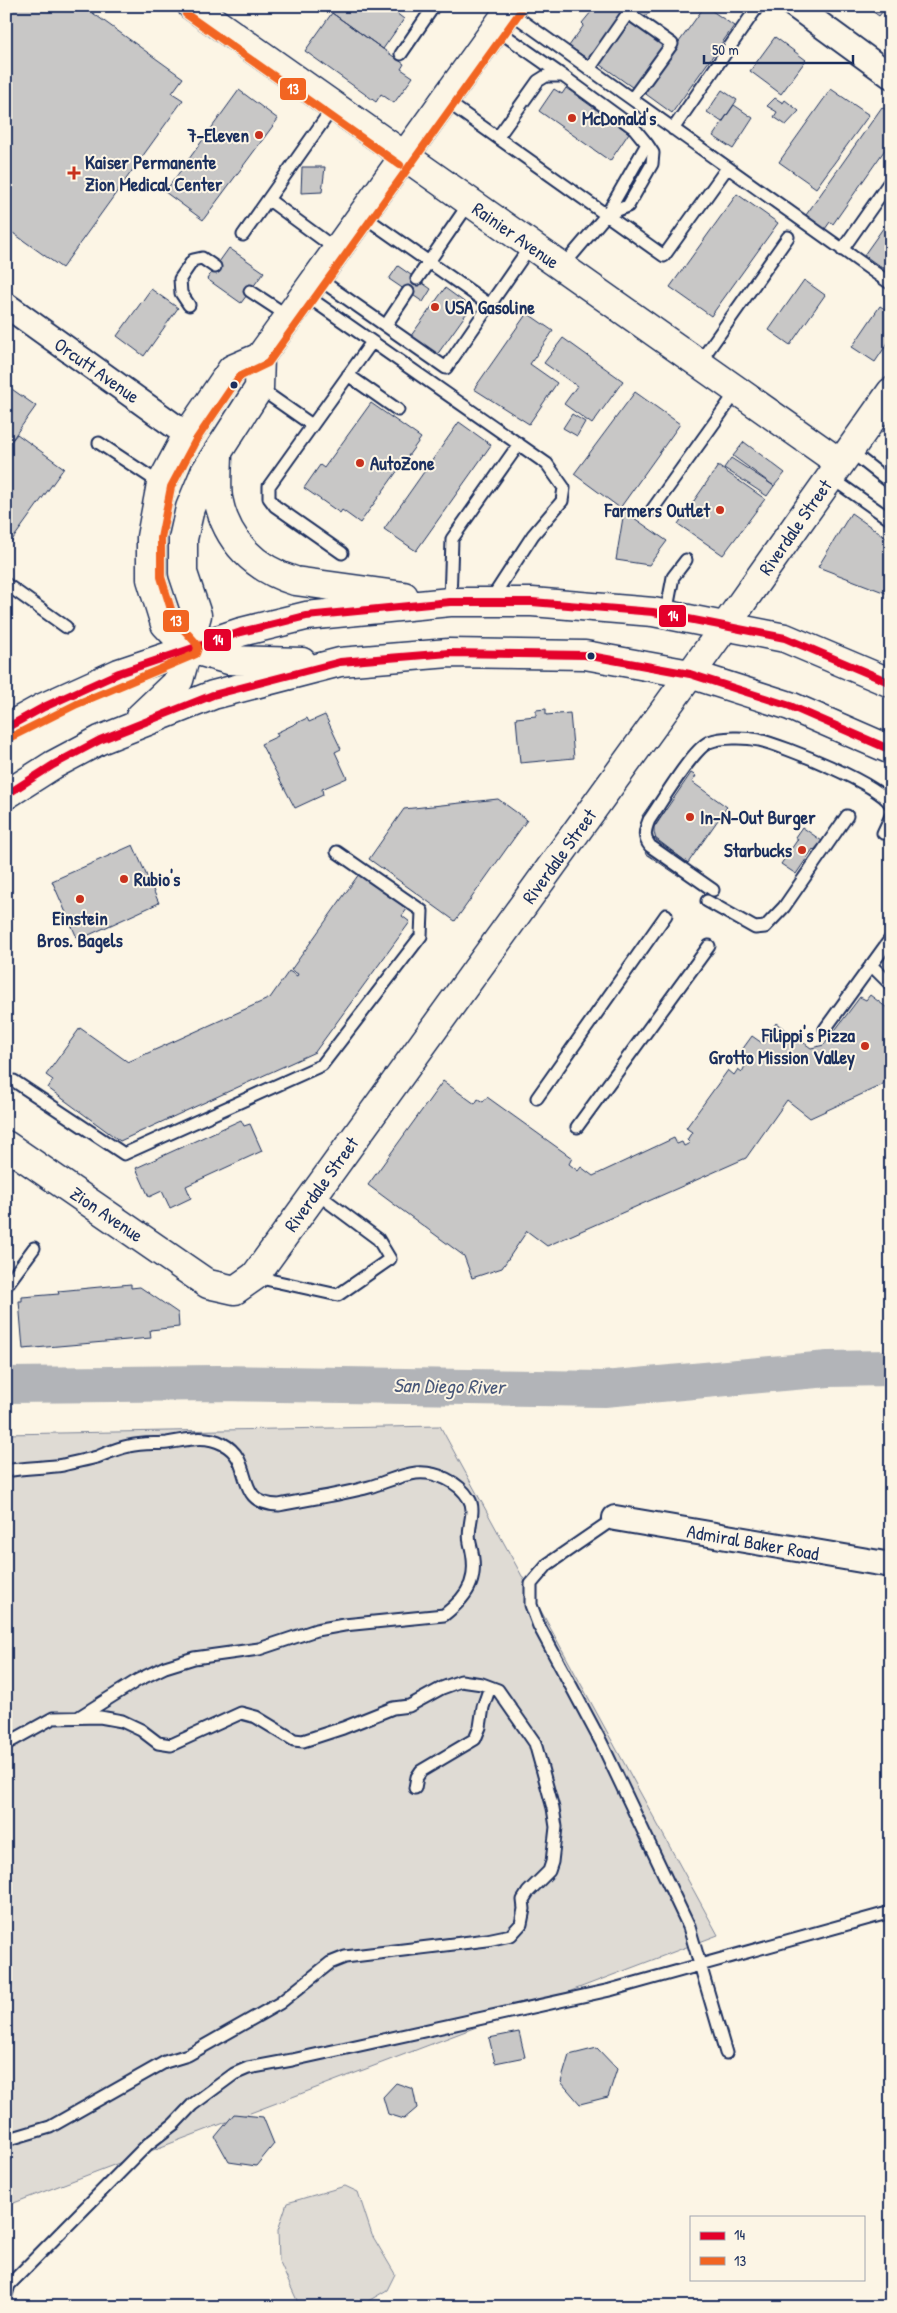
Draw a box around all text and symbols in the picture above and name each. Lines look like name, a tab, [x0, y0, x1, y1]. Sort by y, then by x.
scale bar	[704, 32, 853, 64]
text: 50 m	[712, 39, 739, 60]
line badge: 13	[279, 77, 307, 101]
text: 13	[287, 79, 299, 98]
place label: McDonald's	[582, 105, 657, 131]
marker: McDonald's	[566, 112, 578, 124]
place label: 7-Eleven	[186, 122, 249, 148]
marker: 7-Eleven	[253, 129, 265, 141]
place label: Kaiser Permanente Zion Medical Center	[85, 149, 223, 197]
marker: Kaiser Permanente Zion Medical Center	[67, 166, 81, 180]
street label: Rainier Avenue	[467, 195, 565, 275]
place label: USA Gasoline	[445, 294, 535, 320]
marker: USA Gasoline	[429, 301, 441, 313]
street label: Orcutt Avenue	[49, 331, 145, 409]
unlabelled marker	[229, 380, 239, 390]
place label: AutoZone	[370, 450, 435, 476]
marker: AutoZone	[354, 457, 366, 469]
street label: Riverdale Street	[752, 474, 838, 580]
place label: Farmers Outlet	[604, 497, 711, 523]
marker: Farmers Outlet	[714, 504, 726, 516]
line badge: 14	[658, 604, 687, 628]
text: 14	[668, 606, 679, 625]
line badge: 13	[162, 609, 190, 633]
text: 13	[170, 611, 182, 630]
line badge: 14	[203, 628, 232, 652]
text: 14	[213, 630, 224, 649]
unlabelled marker	[586, 651, 596, 661]
street label: Riverdale Street	[516, 803, 603, 909]
place label: In-N-Out Burger	[700, 804, 816, 831]
marker: In-N-Out Burger	[684, 811, 696, 823]
place label: Starbucks	[724, 837, 793, 863]
marker: Starbucks	[796, 844, 808, 856]
place label: Rubio's	[134, 866, 181, 892]
marker: Rubio's	[118, 873, 130, 885]
marker: Einstein Bros. Bagels	[74, 893, 86, 905]
place label: Einstein Bros. Bagels	[37, 905, 124, 954]
place label: Filippi's Pizza Grotto Mission Valley	[709, 1022, 856, 1071]
marker: Filippi's Pizza Grotto Mission Valley	[859, 1040, 871, 1052]
street label: Riverdale Street	[278, 1131, 365, 1237]
street label: Zion Avenue	[65, 1180, 149, 1248]
water label: San Diego River	[393, 1371, 507, 1401]
street label: Admiral Baker Road	[685, 1518, 822, 1566]
legend	[690, 2216, 864, 2280]
text: 14	[734, 2224, 745, 2245]
text: 13	[734, 2250, 746, 2271]

